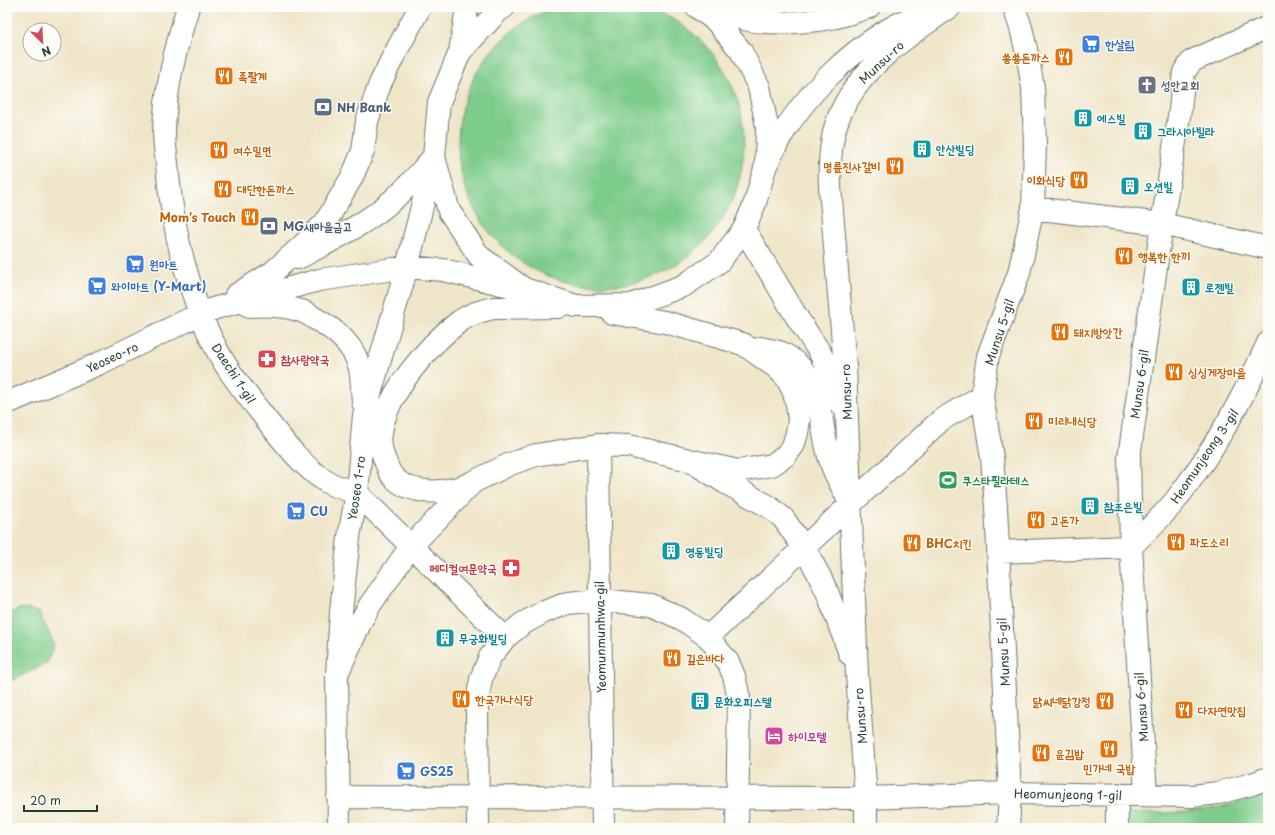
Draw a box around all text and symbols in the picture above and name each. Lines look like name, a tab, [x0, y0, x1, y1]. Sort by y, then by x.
north arrow	[22, 22, 62, 62]
supermarket icon: 한살림	[1080, 33, 1102, 55]
place label: 한살림	[1104, 35, 1134, 53]
street label: Munsu-ro	[854, 36, 908, 88]
text: N	[39, 42, 54, 61]
restaurant icon: 쑝쑝돈까스	[1053, 46, 1075, 68]
place label: 쑝쑝돈까스	[1002, 48, 1050, 66]
restaurant icon: 족팔계	[213, 65, 235, 87]
place label: 족팔계	[238, 67, 267, 85]
church icon: 성안교회	[1136, 74, 1158, 96]
place label: 성안교회	[1160, 76, 1200, 94]
bank icon: NH Bank	[312, 96, 334, 118]
place label: NH Bank	[337, 98, 391, 116]
building icon: 에스빌	[1072, 107, 1094, 129]
place label: 에스빌	[1096, 109, 1126, 127]
building icon: 그라시아빌라	[1132, 120, 1154, 142]
place label: 그라시아빌라	[1157, 122, 1215, 140]
building icon: 안산빌딩	[911, 138, 933, 160]
restaurant icon: 여수밀면	[208, 139, 230, 161]
place label: 안산빌딩	[936, 140, 975, 158]
place label: 여수밀면	[233, 141, 272, 159]
restaurant icon: 명륜진사갈비	[884, 155, 906, 177]
place label: 명륜진사갈비	[823, 157, 881, 175]
restaurant icon: 이화식당	[1068, 169, 1090, 191]
place label: 이화식당	[1026, 171, 1065, 189]
building icon: 오션빌	[1119, 175, 1141, 197]
place label: 오션빌	[1144, 177, 1173, 195]
restaurant icon: 대단한돈까스	[212, 178, 234, 200]
place label: 대단한돈까스	[236, 180, 295, 198]
restaurant icon: Mom's Touch	[239, 206, 261, 228]
place label: Mom's Touch	[160, 208, 236, 226]
bank icon: MG새마을금고	[258, 215, 280, 237]
place label: MG새마을금고	[283, 217, 352, 235]
restaurant icon: 행복한 한끼	[1113, 245, 1135, 267]
place label: 행복한 한끼	[1137, 247, 1190, 265]
supermarket icon: 원마트	[124, 253, 146, 275]
place label: 원마트	[149, 255, 178, 273]
supermarket icon: 와이마트 (Y-Mart)	[86, 275, 108, 297]
building icon: 로젠빌	[1180, 276, 1202, 298]
place label: 와이마트 (Y-Mart)	[111, 277, 206, 295]
place label: 로젠빌	[1205, 278, 1234, 296]
street label: Munsu 5-gil	[980, 296, 1018, 368]
restaurant icon: 돼지방앗간	[1049, 321, 1071, 343]
place label: 돼지방앗간	[1073, 323, 1123, 341]
street label: Yeoseo-ro	[83, 337, 141, 377]
street label: Daechi 1-gil	[208, 339, 260, 407]
pharmacy icon: 참사랑약국	[256, 348, 278, 370]
street label: Munsu 6-gil	[1125, 348, 1153, 420]
place label: 참사랑약국	[281, 350, 330, 368]
restaurant icon: 싱싱게장마을	[1163, 361, 1185, 383]
street label: Munsu-ro	[836, 363, 856, 420]
place label: 싱싱게장마을	[1188, 363, 1246, 381]
street label: Heomunjeong 3-gil	[1166, 405, 1242, 507]
restaurant icon: 미리내식당	[1023, 410, 1045, 432]
place label: 미리내식당	[1048, 412, 1097, 430]
street label: Yeoseo 1-ro	[343, 454, 369, 521]
sports icon: 쿠스타필라테스	[937, 469, 959, 491]
place label: 쿠스타필라테스	[962, 471, 1030, 489]
building icon: 참조은빌	[1079, 495, 1101, 517]
place label: 참조은빌	[1104, 497, 1143, 515]
supermarket icon: CU	[285, 500, 307, 522]
place label: CU	[310, 502, 328, 520]
restaurant icon: 고돈가	[1025, 509, 1047, 531]
place label: 고돈가	[1050, 511, 1079, 529]
restaurant icon: 파도소리	[1165, 531, 1187, 553]
restaurant icon: BHC치킨	[901, 532, 923, 554]
place label: 파도소리	[1189, 533, 1229, 551]
place label: BHC치킨	[926, 534, 972, 552]
building icon: 영동빌딩	[660, 540, 682, 562]
place label: 영동빌딩	[685, 542, 724, 560]
pharmacy icon: 메디컬여문약국	[500, 557, 522, 579]
place label: 메디컬여문약국	[429, 559, 497, 577]
street label: Yeomunmunhwa-gil	[590, 581, 610, 693]
street label: Munsu 5-gil	[992, 617, 1014, 687]
building icon: 무궁화빌딩	[434, 627, 456, 649]
place label: 무궁화빌딩	[459, 629, 507, 647]
restaurant icon: 깊은바다	[661, 647, 683, 669]
place label: 깊은바다	[686, 649, 725, 667]
street label: Munsu 6-gil	[1130, 672, 1152, 742]
street label: Munsu-ro	[849, 687, 871, 745]
restaurant icon: 한국가나식당	[450, 688, 472, 710]
place label: 한국가나식당	[474, 690, 533, 708]
building icon: 문화오피스텔	[689, 690, 711, 712]
restaurant icon: 닭씨네닭강정	[1094, 690, 1116, 712]
place label: 문화오피스텔	[714, 692, 772, 710]
place label: 닭씨네닭강정	[1033, 692, 1091, 710]
restaurant icon: 다자연맛집	[1173, 699, 1195, 721]
place label: 다자연맛집	[1197, 701, 1246, 719]
hotel icon: 하이모텔	[763, 725, 785, 747]
place label: 하이모텔	[788, 727, 827, 745]
restaurant icon: 민가네 국밥	[1098, 738, 1120, 760]
restaurant icon: 윤김밥	[1030, 742, 1052, 764]
place label: 윤김밥	[1055, 744, 1084, 762]
place label: 민가네 국밥	[1083, 759, 1135, 777]
supermarket icon: GS25	[395, 760, 417, 782]
place label: GS25	[420, 762, 454, 780]
street label: Heomunjeong 1-gil	[1014, 784, 1122, 804]
scale bar	[24, 787, 97, 813]
text: 20 m	[30, 791, 61, 809]

